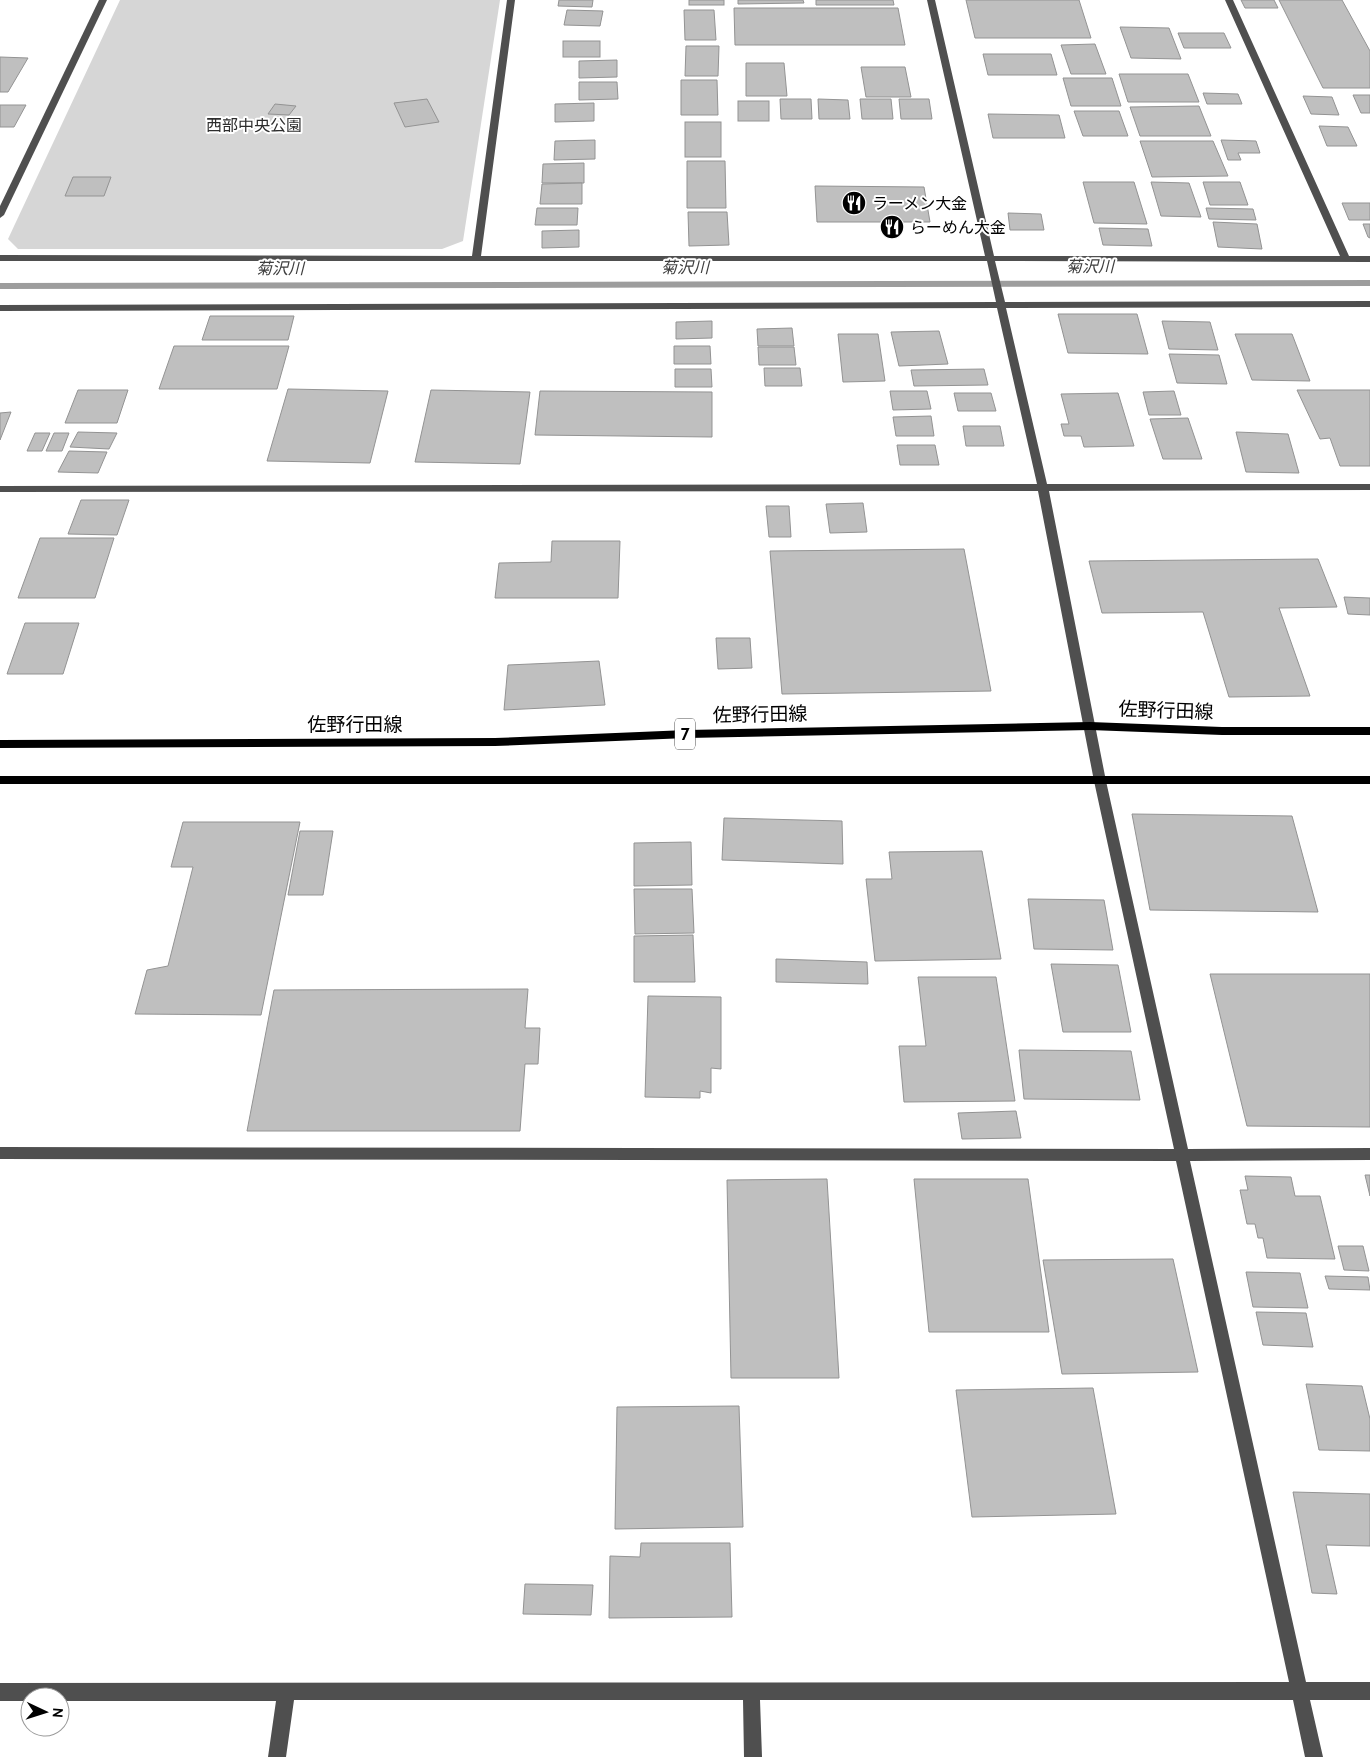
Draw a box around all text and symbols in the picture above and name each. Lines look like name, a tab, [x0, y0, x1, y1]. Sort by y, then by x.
park label: 西部中央公園	[206, 116, 302, 135]
restaurant icon: ラーメン大金	[841, 190, 867, 216]
place label: ラーメン大金	[872, 194, 967, 213]
restaurant icon: らーめん大金	[879, 214, 905, 240]
place label: らーめん大金	[910, 218, 1006, 237]
water label: 菊沢川	[1066, 257, 1116, 276]
water label: 菊沢川	[661, 258, 711, 277]
water label: 菊沢川	[256, 259, 306, 278]
street label: 佐野行田線	[1118, 697, 1214, 724]
street label: 佐野行田線	[712, 702, 808, 727]
street label: 佐野行田線	[307, 713, 403, 736]
road number: 7	[675, 719, 695, 750]
north arrow	[20, 1687, 70, 1737]
text: N	[49, 1707, 67, 1718]

